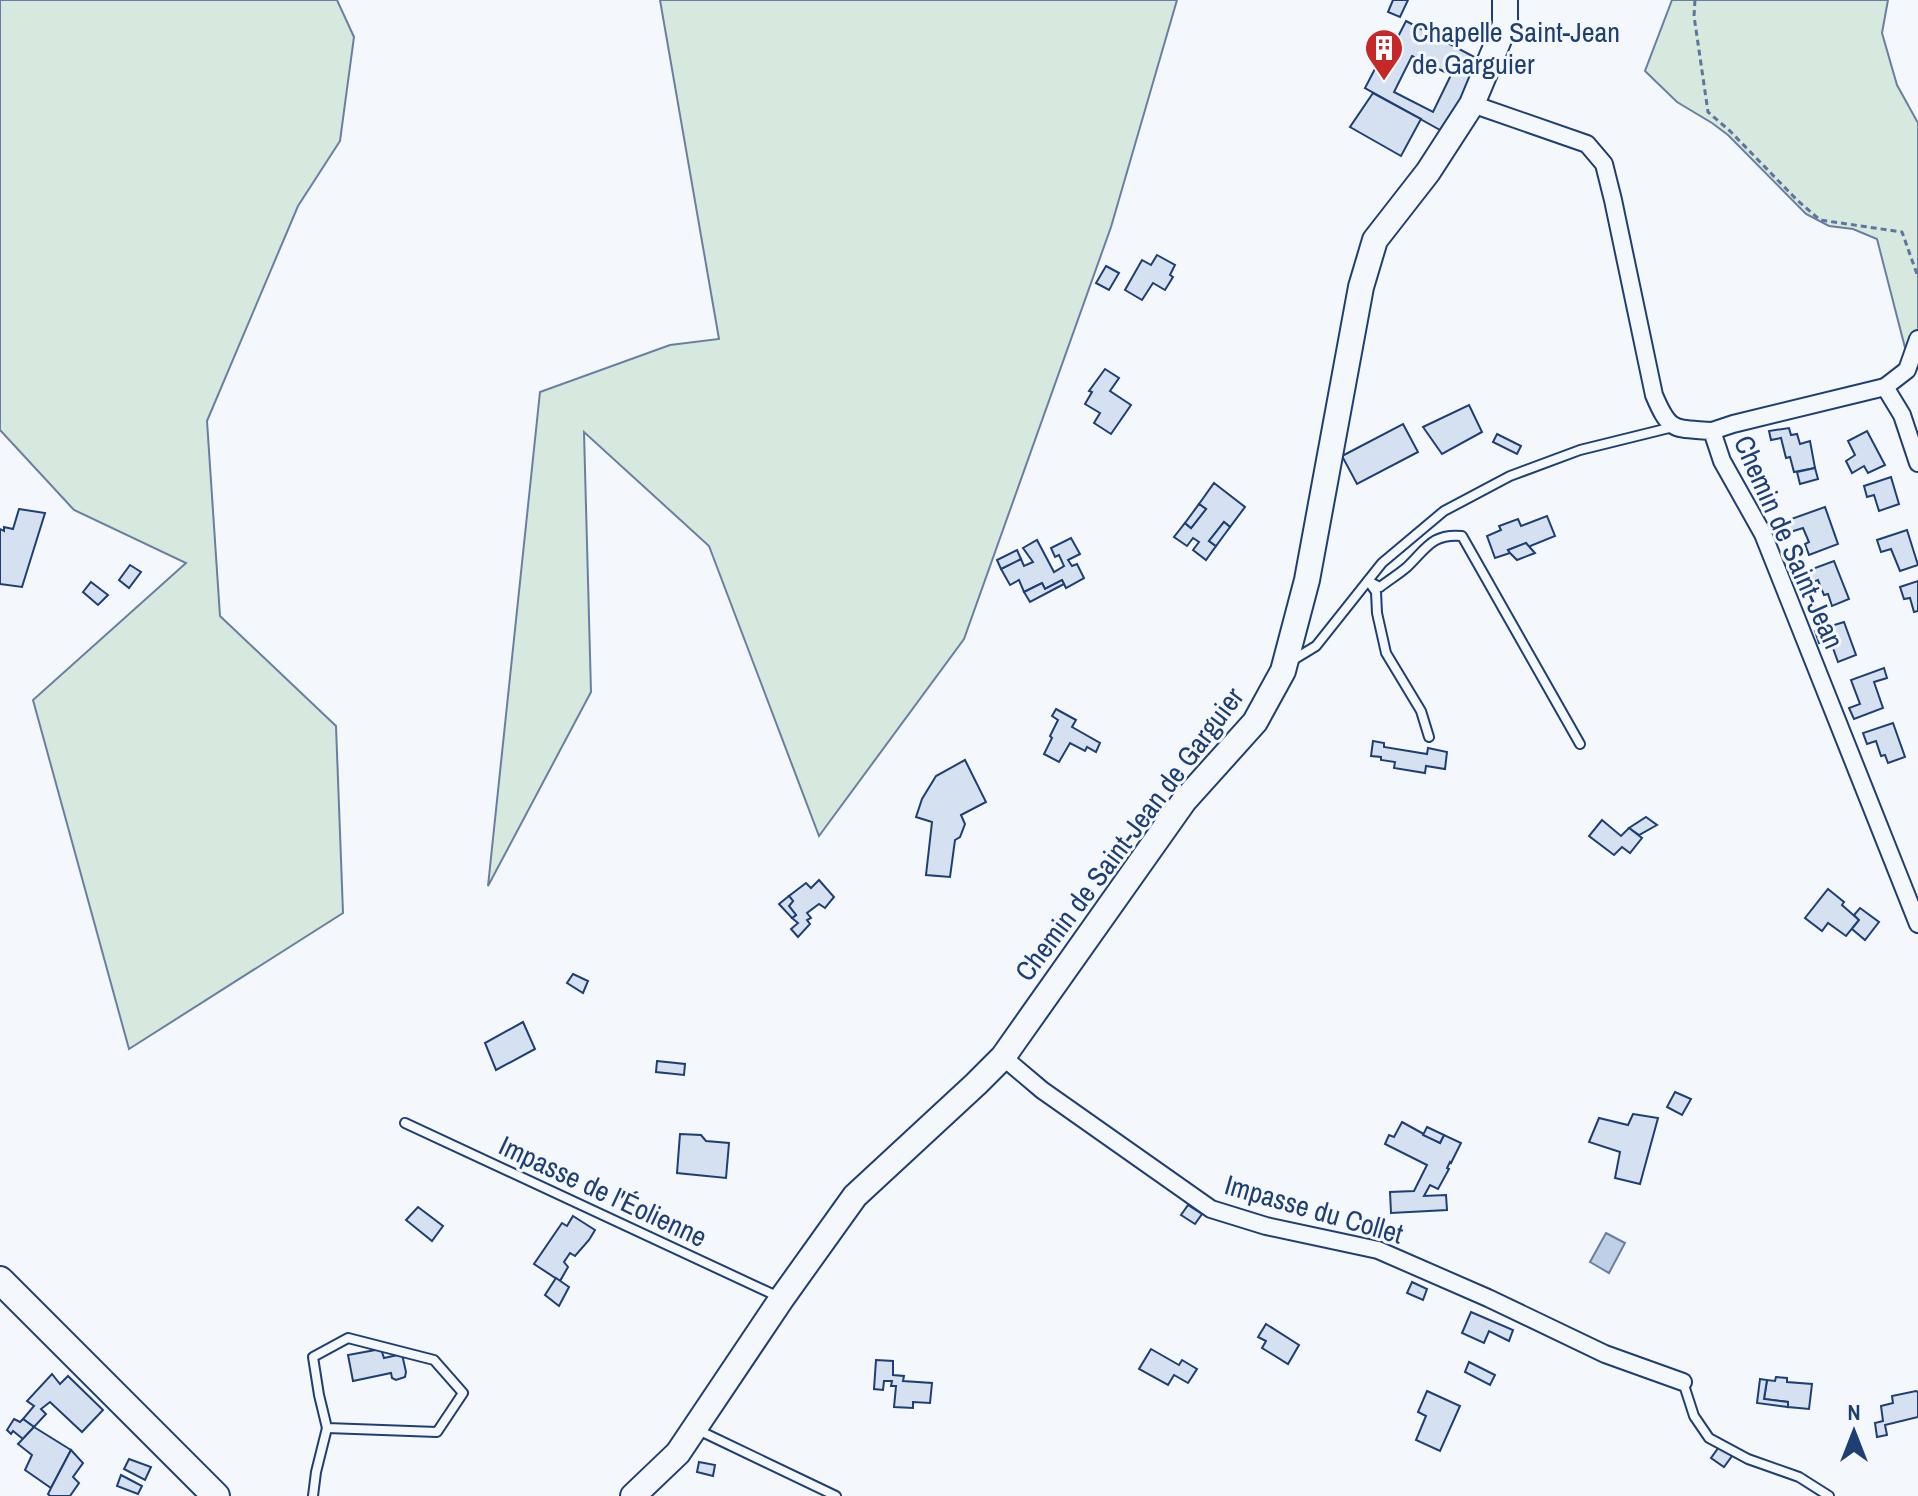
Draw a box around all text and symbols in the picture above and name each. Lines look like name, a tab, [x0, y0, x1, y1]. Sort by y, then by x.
place label: Chapelle Saint-Jean de Garguier	[1412, 13, 1620, 83]
building icon: Chapelle Saint-Jean de Garguier	[1363, 27, 1405, 82]
street label: Chemin de Saint-Jean	[1725, 429, 1853, 655]
street label: Chemin de Saint-Jean de Garguier	[1006, 679, 1252, 989]
street label: Impasse de l'Éolienne	[493, 1126, 713, 1256]
street label: Impasse du Collet	[1220, 1165, 1408, 1253]
north arrow	[1814, 1392, 1894, 1472]
text: N	[1847, 1397, 1861, 1427]

